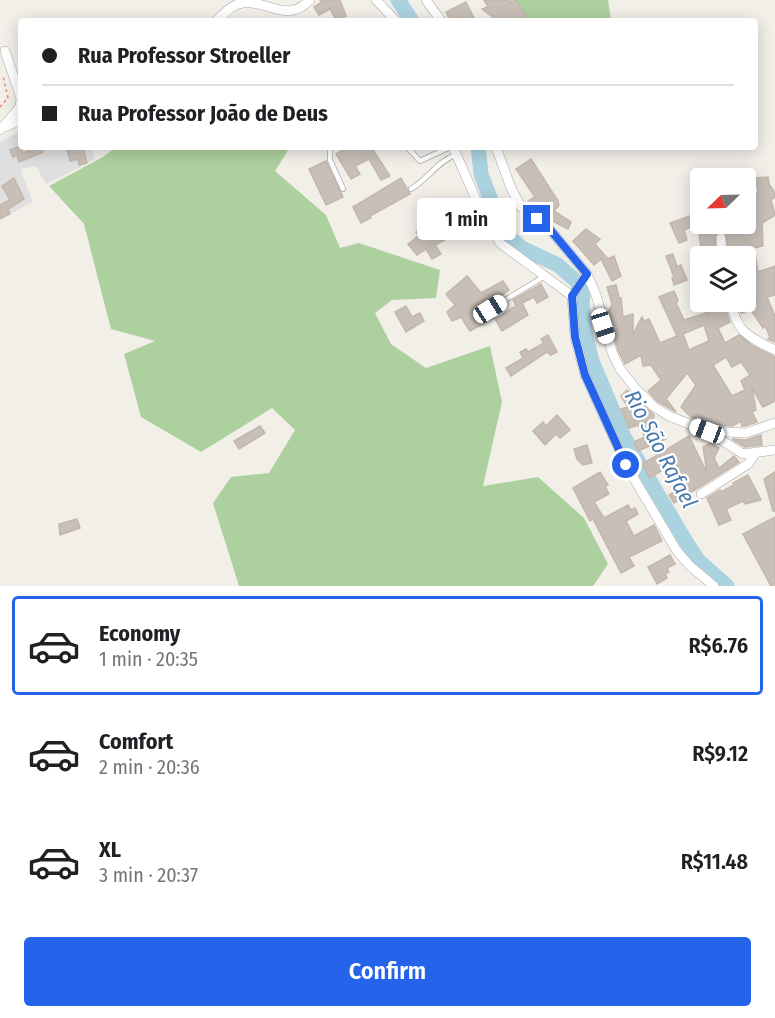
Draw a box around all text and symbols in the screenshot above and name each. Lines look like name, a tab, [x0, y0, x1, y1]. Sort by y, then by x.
text: Rua Professor Stroeller	[78, 42, 290, 69]
text: Rua Professor João de Deus	[78, 100, 328, 127]
north arrow	[690, 168, 756, 234]
map controls	[690, 168, 756, 312]
callout: 1 min	[417, 198, 516, 240]
route end	[523, 205, 550, 232]
text: 1 min	[445, 207, 488, 231]
button: layers	[690, 246, 756, 312]
car	[470, 292, 510, 326]
car	[589, 306, 617, 346]
water label: Rio São Rafael	[619, 385, 703, 513]
car	[687, 416, 727, 446]
route start	[612, 451, 639, 478]
icon: car	[27, 619, 81, 673]
text: Economy	[99, 620, 180, 647]
text: R$6.76	[689, 632, 748, 659]
text: 1 min · 20:35	[99, 647, 198, 671]
icon: car	[27, 727, 81, 781]
text: Comfort	[99, 728, 173, 755]
text: R$9.12	[692, 740, 748, 767]
text: 2 min · 20:36	[99, 755, 200, 779]
icon: car	[27, 835, 81, 889]
text: XL	[99, 836, 121, 863]
text: R$11.48	[681, 848, 748, 875]
text: 3 min · 20:37	[99, 863, 198, 887]
button: Confirm	[24, 937, 751, 1006]

